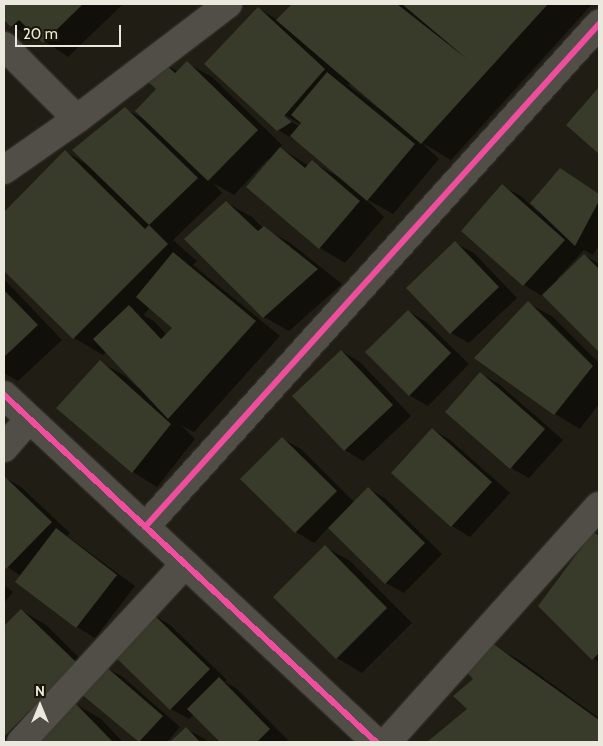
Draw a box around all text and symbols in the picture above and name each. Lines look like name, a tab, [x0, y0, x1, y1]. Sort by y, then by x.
scale bar	[18, 15, 124, 47]
text: 20 m	[23, 25, 58, 43]
north arrow	[15, 681, 65, 731]
text: N	[35, 682, 45, 700]

